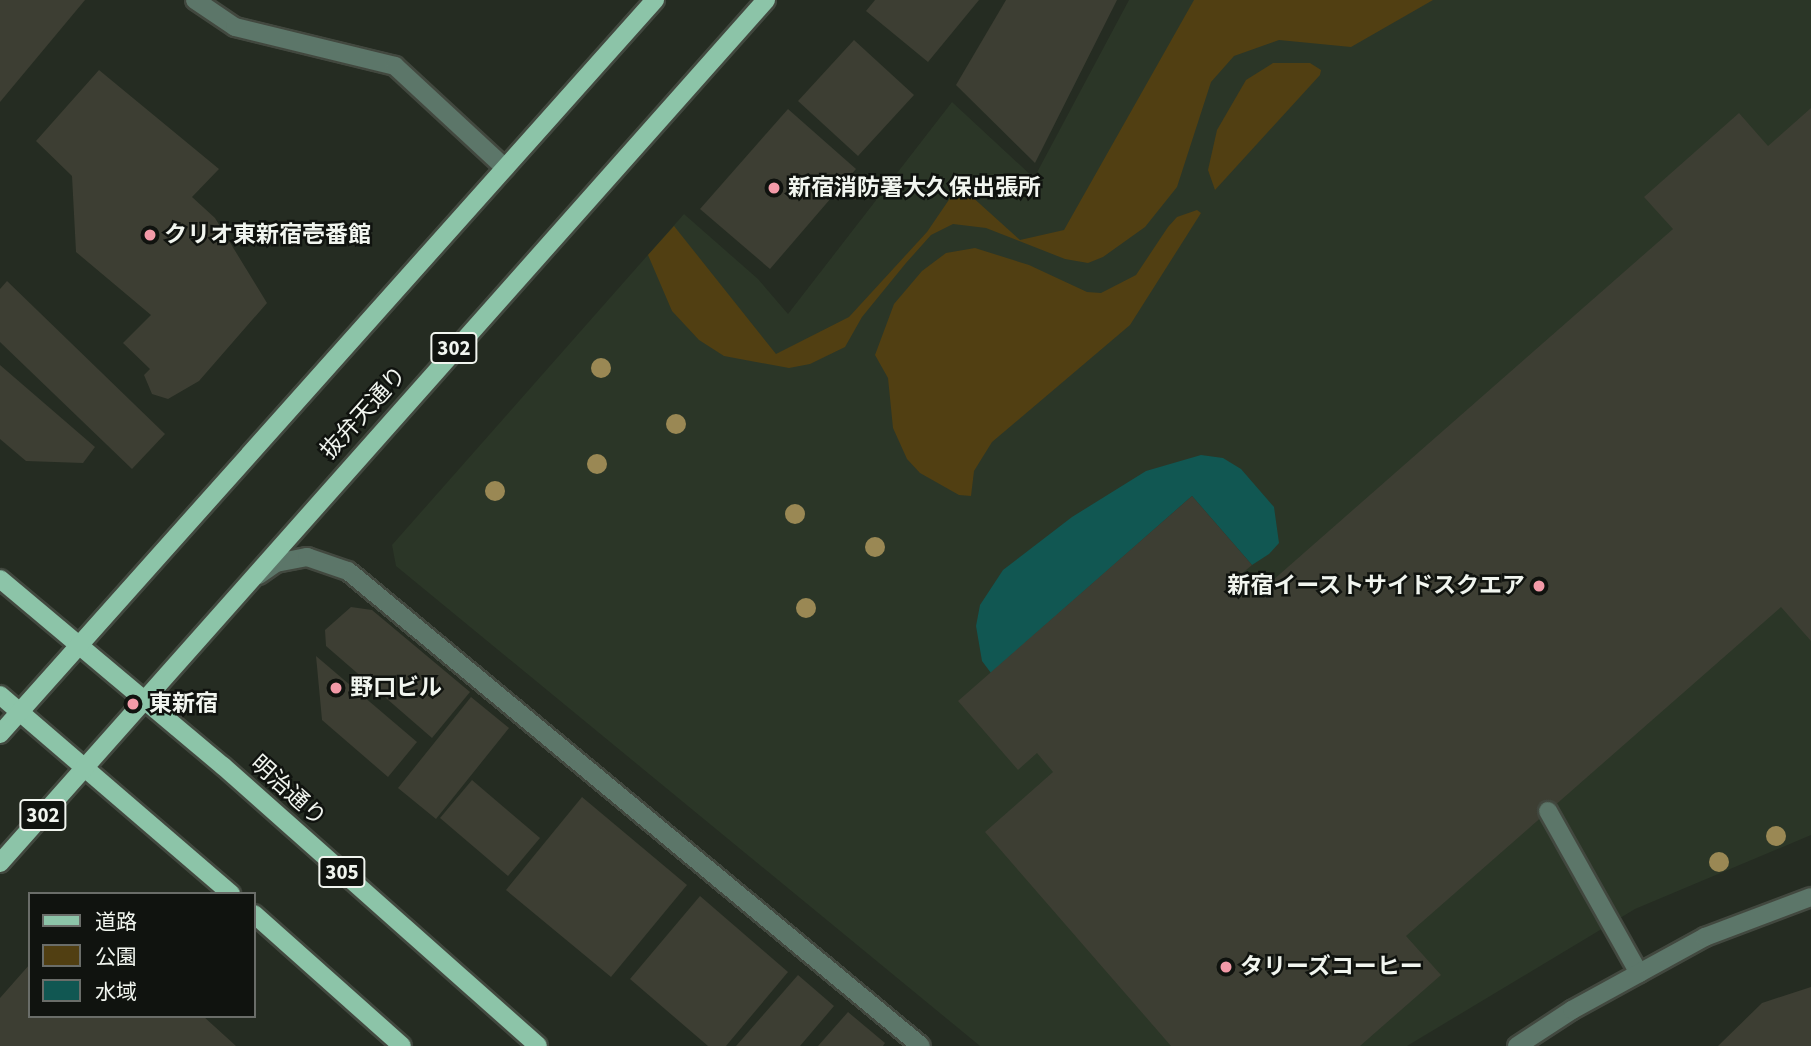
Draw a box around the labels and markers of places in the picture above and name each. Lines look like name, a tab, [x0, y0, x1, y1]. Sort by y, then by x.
place label: 新宿消防署大久保出張所	[788, 174, 1041, 202]
marker: 新宿消防署大久保出張所	[766, 180, 782, 196]
place label: クリオ東新宿壱番館	[164, 221, 371, 249]
marker: クリオ東新宿壱番館	[142, 227, 158, 243]
place label: 新宿イーストサイドスクエア	[1226, 572, 1525, 600]
marker: 新宿イーストサイドスクエア	[1531, 578, 1547, 594]
place label: 野口ビル	[350, 674, 442, 702]
marker: 野口ビル	[328, 680, 344, 696]
place label: 東新宿	[149, 690, 218, 718]
marker: 東新宿	[123, 694, 143, 714]
place label: タリーズコーヒー	[1240, 953, 1424, 981]
marker: タリーズコーヒー	[1218, 959, 1234, 975]

